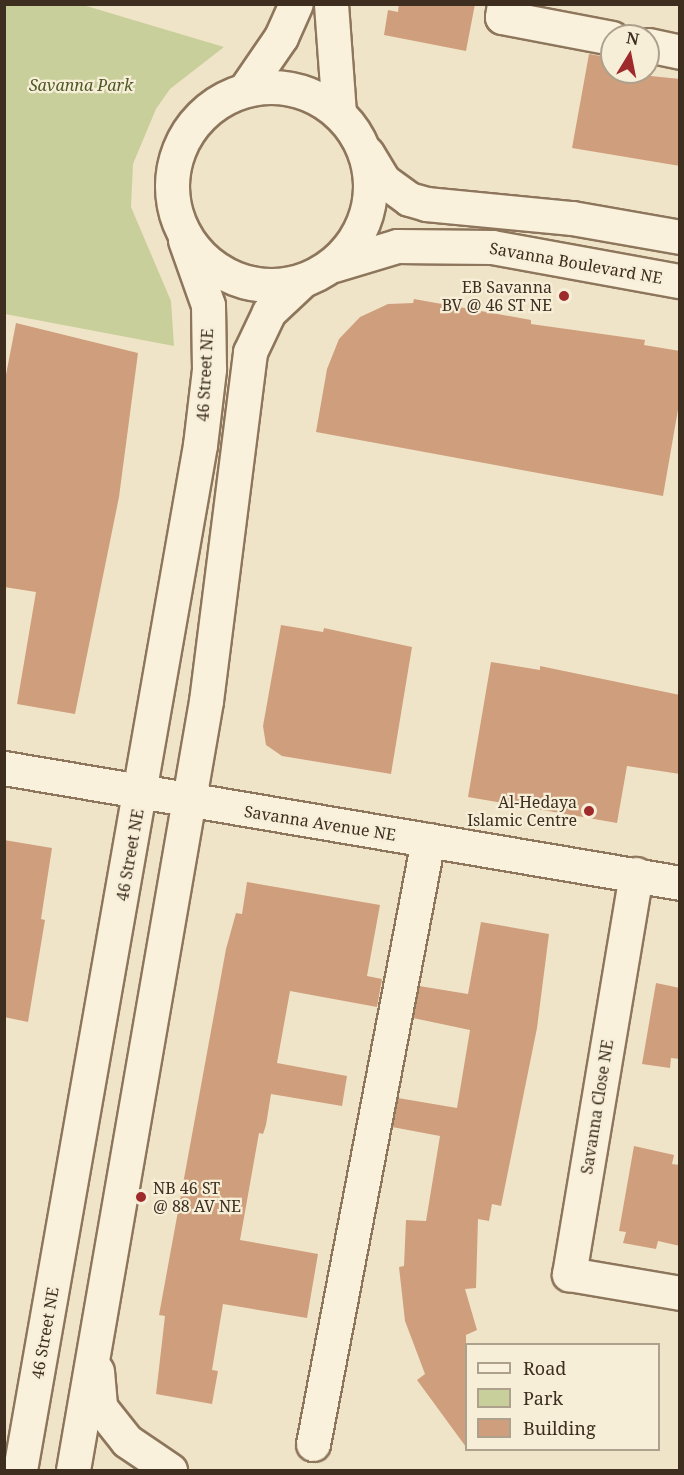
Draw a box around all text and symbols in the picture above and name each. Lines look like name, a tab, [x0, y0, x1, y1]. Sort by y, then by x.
north arrow	[600, 24, 660, 84]
text: N	[625, 26, 641, 50]
park label: Savanna Park	[29, 75, 133, 95]
street label: Savanna Boulevard NE	[488, 238, 664, 288]
place label: EB Savanna BV @ 46 ST NE	[442, 277, 552, 315]
marker: EB Savanna BV @ 46 ST NE	[557, 289, 571, 303]
street label: 46 Street NE	[193, 328, 217, 422]
place label: Al-Hedaya Islamic Centre	[467, 792, 577, 830]
street label: Savanna Avenue NE	[243, 802, 397, 844]
marker: Al-Hedaya Islamic Centre	[582, 804, 596, 818]
street label: 46 Street NE	[112, 808, 148, 902]
street label: Savanna Close NE	[577, 1038, 617, 1176]
place label: NB 46 ST @ 88 AV NE	[153, 1178, 241, 1216]
marker: NB 46 ST @ 88 AV NE	[134, 1190, 148, 1204]
street label: 46 Street NE	[27, 1286, 63, 1380]
legend	[465, 1343, 660, 1451]
text: Road	[523, 1356, 566, 1380]
text: Park	[523, 1386, 563, 1410]
text: Building	[523, 1416, 596, 1440]

